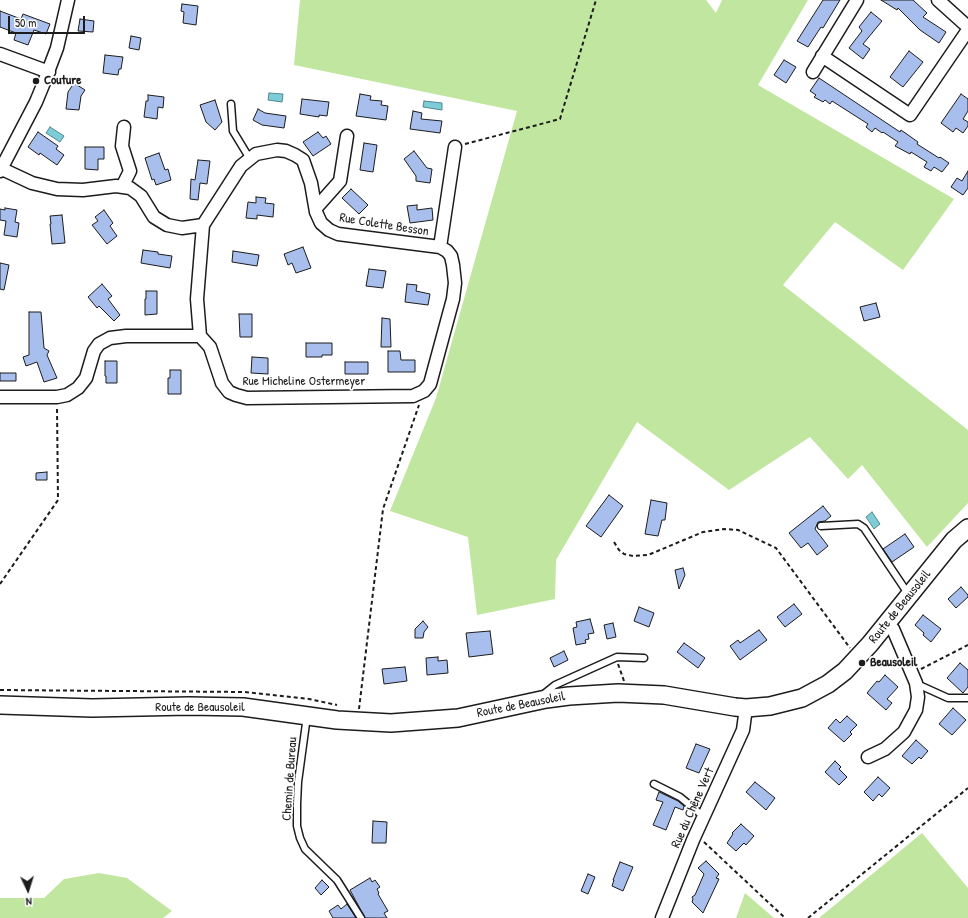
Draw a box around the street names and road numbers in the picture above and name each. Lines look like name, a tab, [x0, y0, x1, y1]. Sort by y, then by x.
street label: Rue Colette Besson	[338, 210, 430, 240]
street label: Rue Micheline Ostermeyer	[243, 374, 365, 390]
street label: Route de Beausoleil	[866, 567, 934, 647]
street label: Route de Beausoleil	[476, 689, 566, 721]
street label: Route de Beausoleil	[155, 700, 245, 716]
street label: Chemin de Bureau	[279, 737, 301, 821]
street label: Rue du Chêne Vert	[668, 765, 718, 851]

